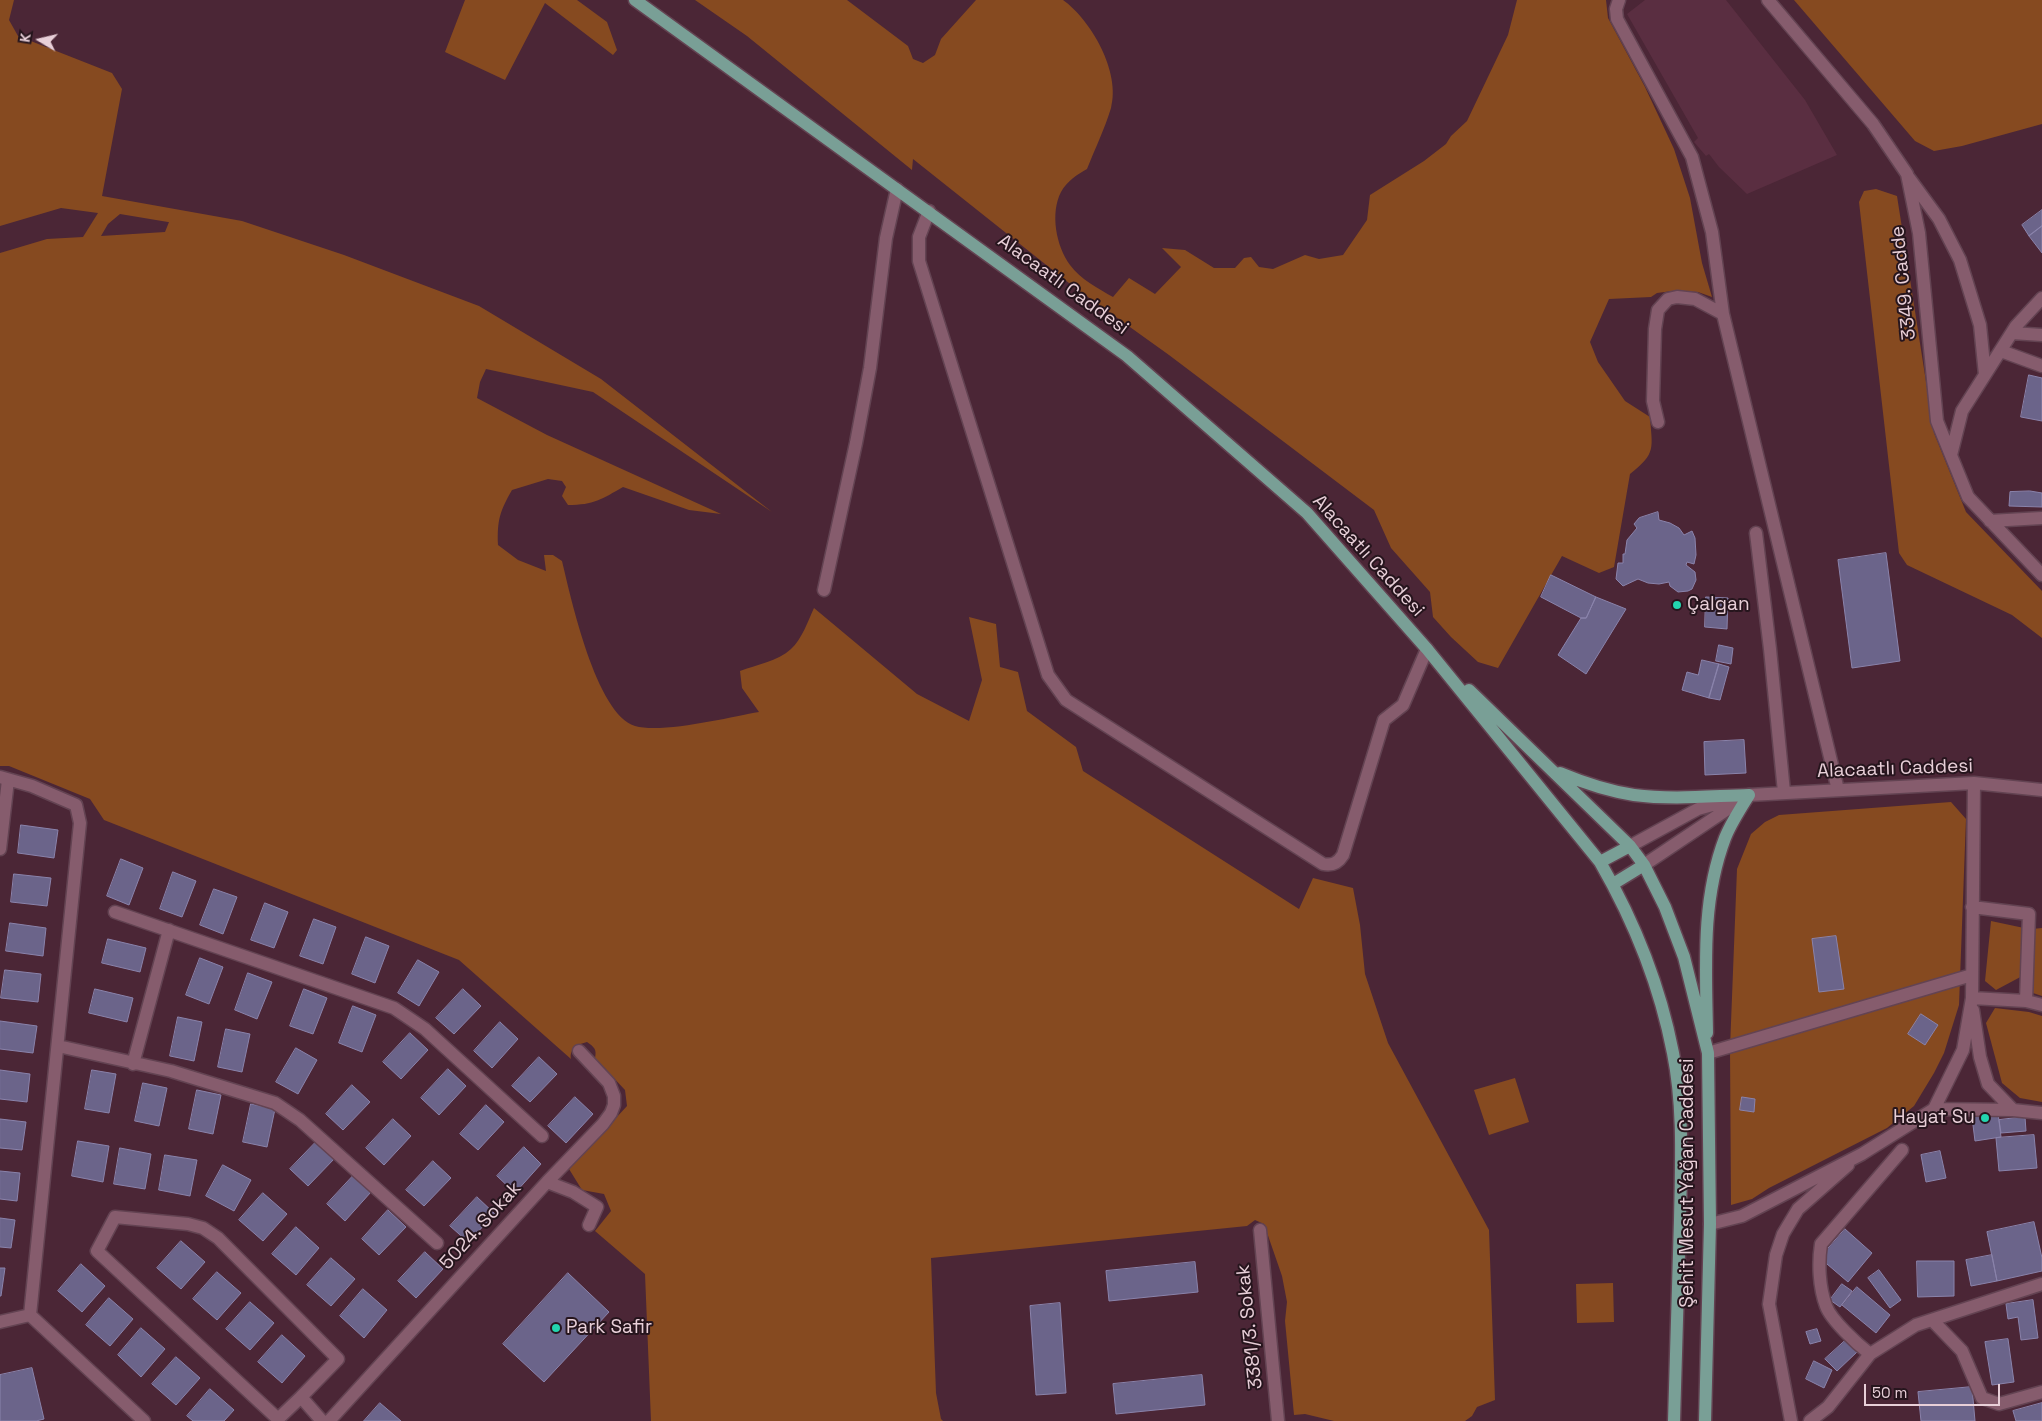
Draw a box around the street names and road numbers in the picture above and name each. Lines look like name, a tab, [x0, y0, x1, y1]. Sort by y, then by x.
street label: 3349. Cadde	[1887, 225, 1921, 341]
street label: Alacaatlı Caddesi	[993, 230, 1133, 340]
street label: Alacaatlı Caddesi	[1307, 490, 1429, 622]
street label: Alacaatlı Caddesi	[1817, 755, 1973, 783]
street label: Şehit Mesut Yağan Caddesi	[1677, 1058, 1699, 1308]
street label: 5024. Sokak	[436, 1177, 526, 1275]
street label: 3381/3. Sokak	[1232, 1263, 1268, 1391]

